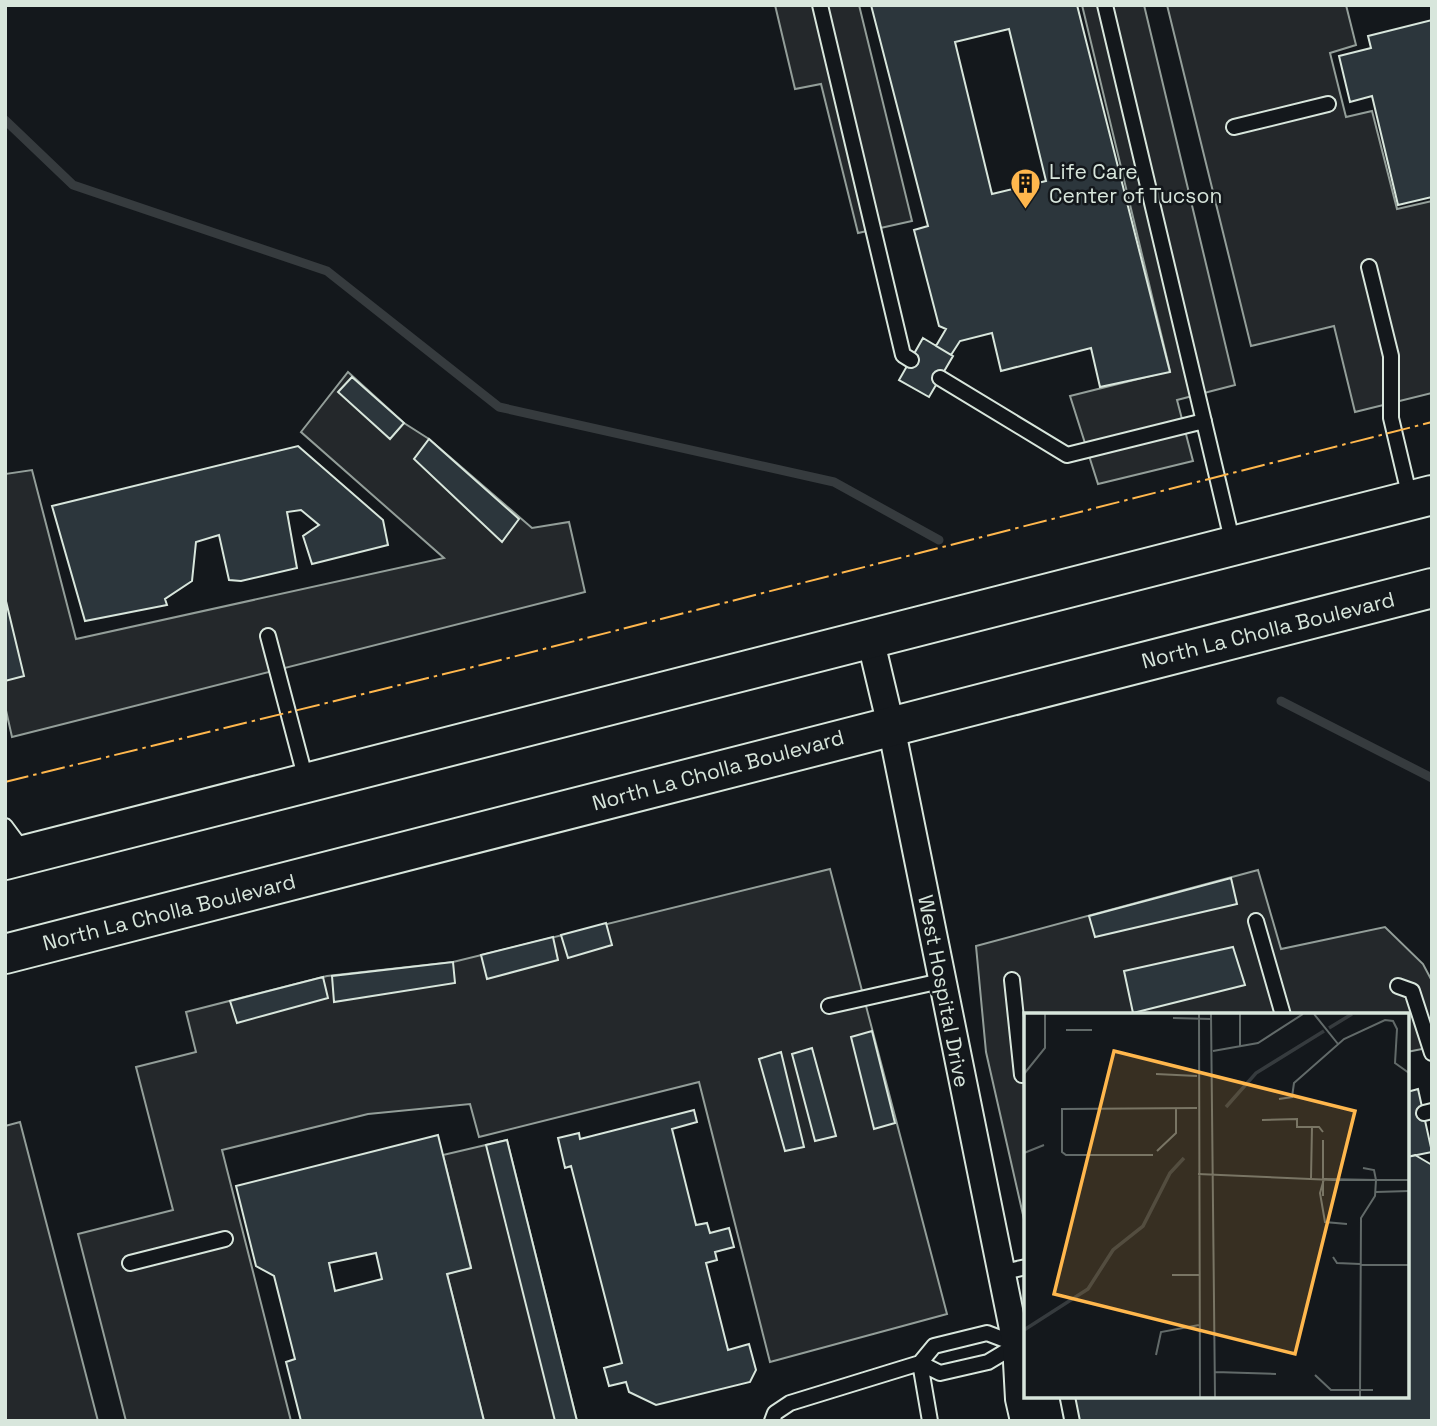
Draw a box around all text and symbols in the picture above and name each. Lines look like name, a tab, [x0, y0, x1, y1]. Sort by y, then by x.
place label: Life Care Center of Tucson	[1049, 158, 1222, 209]
building icon: Life Care Center of Tucson	[1009, 166, 1043, 210]
street label: North La Cholla Boulevard	[1139, 585, 1397, 675]
street label: North La Cholla Boulevard	[589, 723, 847, 817]
street label: North La Cholla Boulevard	[40, 867, 298, 957]
street label: West Hospital Drive	[912, 893, 976, 1089]
inset map	[1024, 1013, 1409, 1398]

